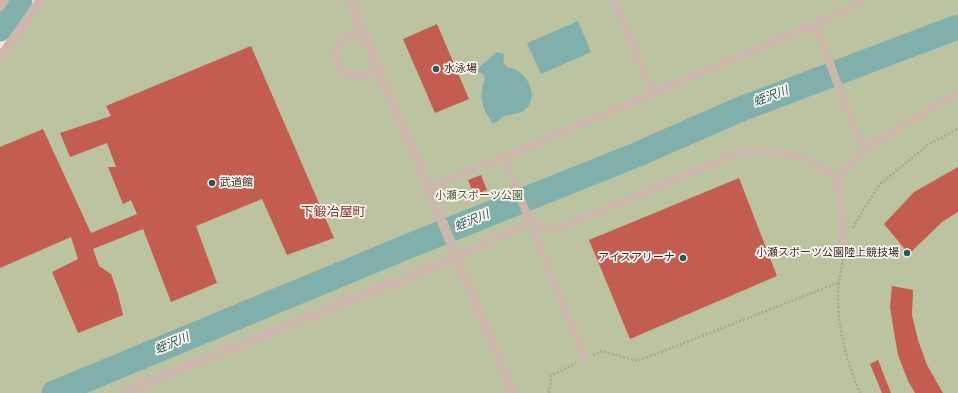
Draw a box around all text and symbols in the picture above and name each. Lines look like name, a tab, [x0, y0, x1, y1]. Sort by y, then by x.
place label: 水泳場	[444, 62, 477, 76]
marker: 水泳場	[431, 64, 441, 74]
water label: 蛭沢川	[752, 84, 790, 110]
place label: 武道館	[220, 176, 253, 190]
marker: 武道館	[207, 178, 217, 188]
park label: 小瀬スポーツ公園	[435, 189, 523, 203]
district label: 下鍛冶屋町	[301, 205, 365, 221]
water label: 蛭沢川	[453, 208, 491, 234]
place label: 小瀬スポーツ公園陸上競技場	[756, 246, 899, 260]
marker: 小瀬スポーツ公園陸上競技場	[902, 248, 912, 258]
place label: アイスアリーナ	[598, 251, 675, 265]
marker: アイスアリーナ	[678, 253, 688, 263]
water label: 蛭沢川	[153, 330, 191, 358]

